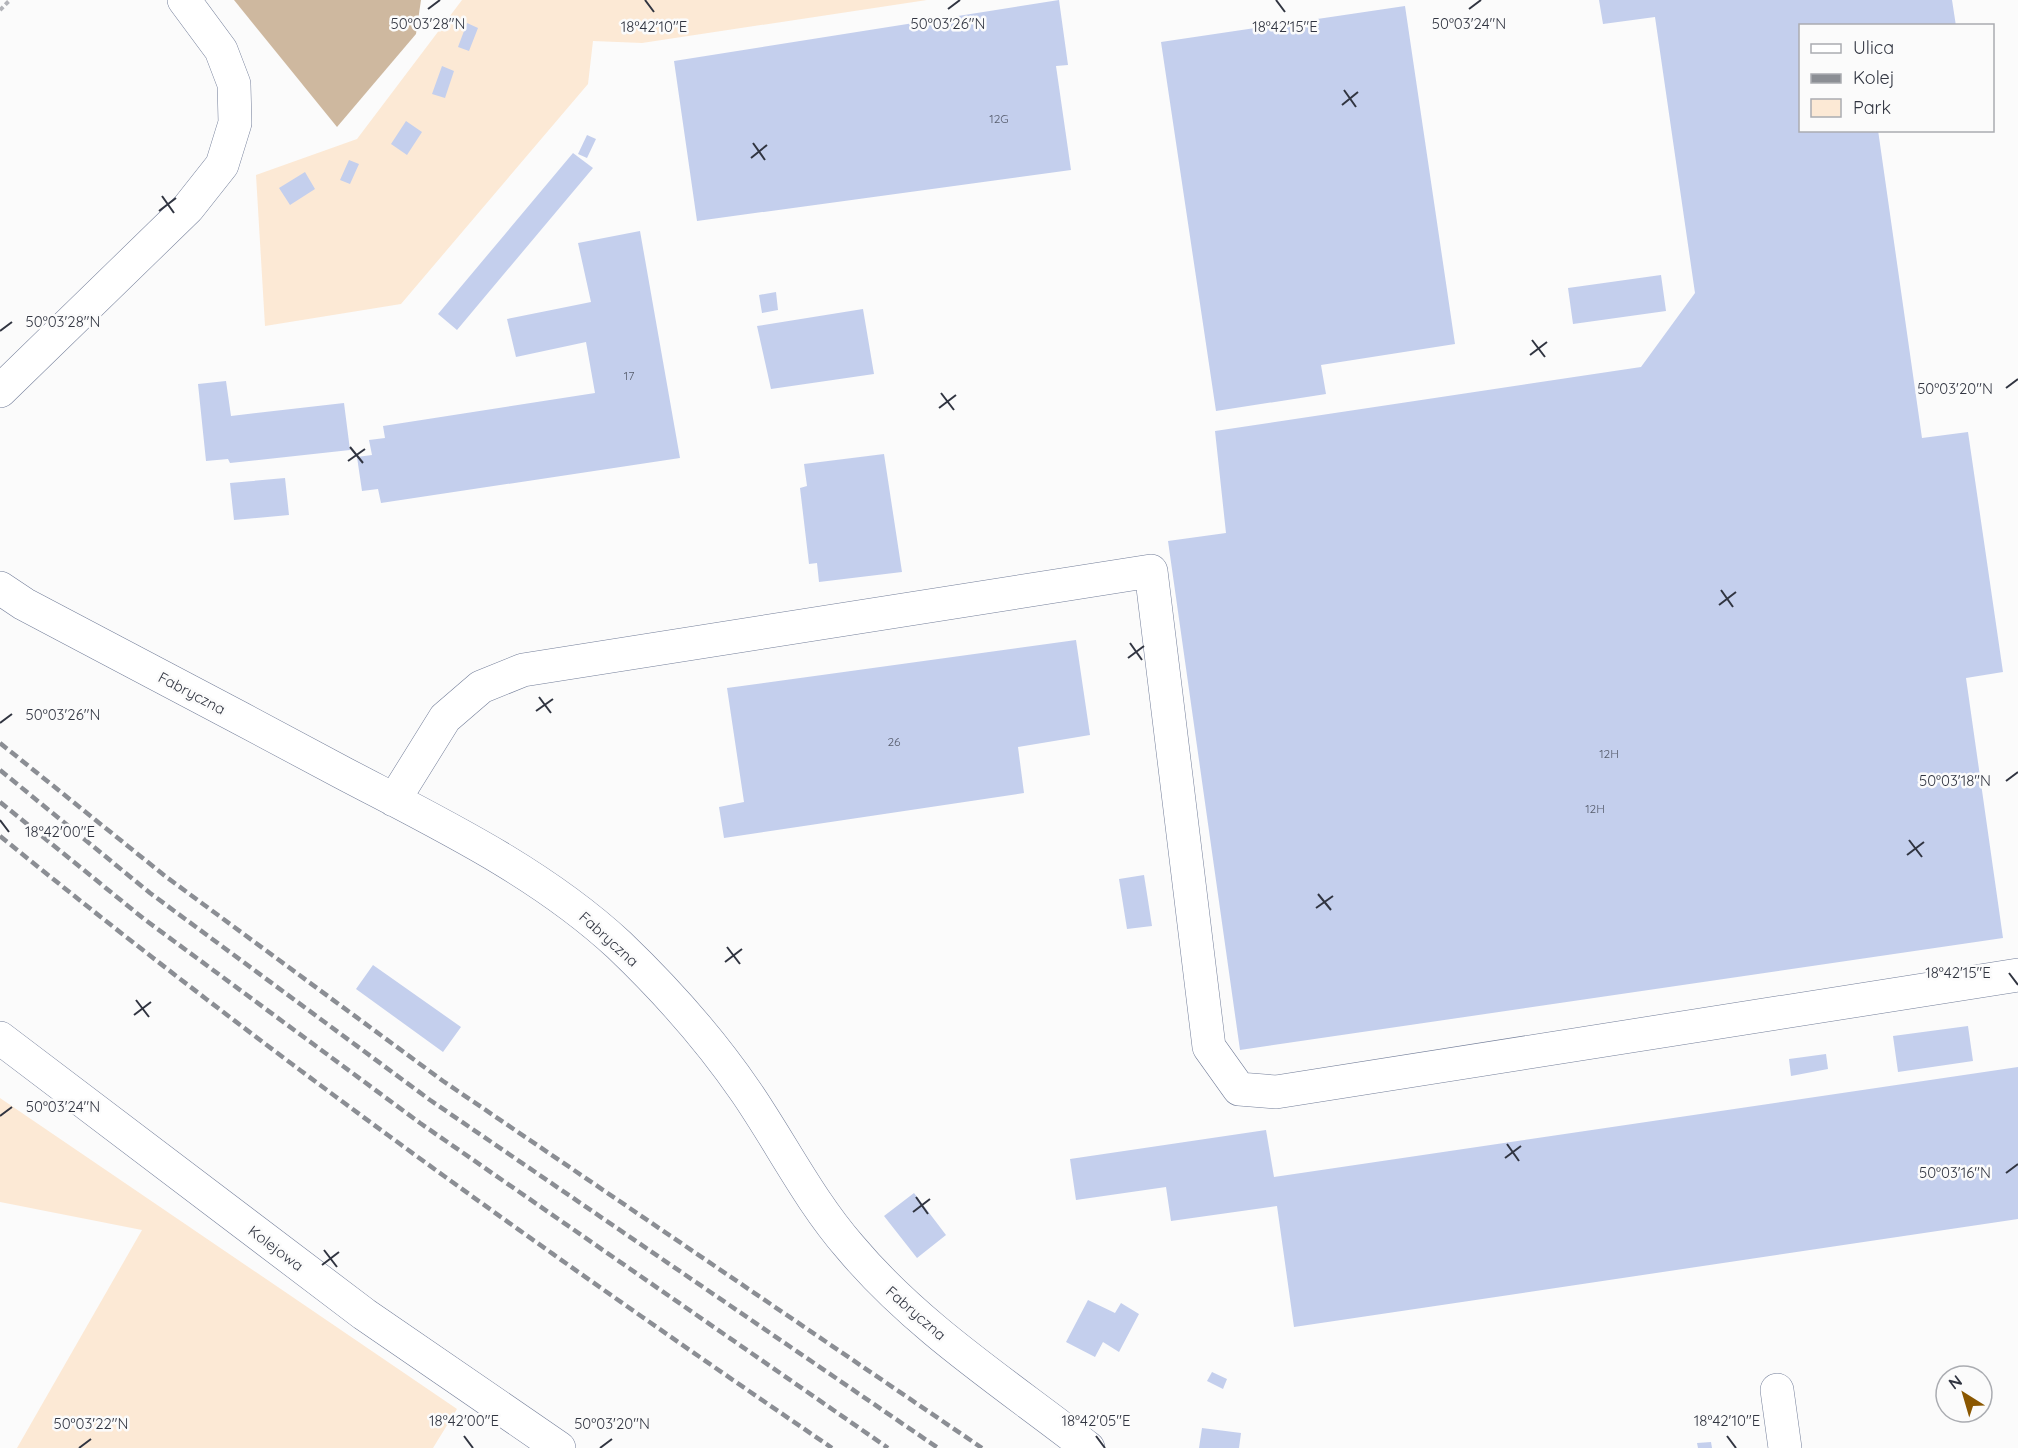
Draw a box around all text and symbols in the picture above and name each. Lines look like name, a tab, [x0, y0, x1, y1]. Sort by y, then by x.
text: 50°03'28"N	[391, 14, 465, 33]
text: 50°03'26"N	[911, 14, 985, 33]
text: 50°03'24"N	[1432, 14, 1506, 33]
text: 18°42'10"E	[621, 17, 687, 36]
text: 18°42'15"E	[1252, 17, 1318, 36]
legend	[1799, 24, 1994, 132]
text: Ulica	[1853, 36, 1894, 59]
text: Kolej	[1853, 66, 1895, 89]
text: Park	[1853, 96, 1891, 119]
house number: 12G	[989, 111, 1009, 126]
text: 50°03'28"N	[26, 312, 100, 331]
house number: 17	[624, 368, 634, 383]
text: 50°03'20"N	[1917, 379, 1993, 398]
street label: Fabryczna	[155, 667, 229, 719]
text: 50°03'26"N	[26, 705, 100, 724]
house number: 26	[887, 734, 901, 749]
house number: 12H	[1599, 746, 1619, 761]
text: 50°03'18"N	[1919, 771, 1991, 790]
house number: 12H	[1585, 801, 1605, 816]
text: 18°42'00"E	[25, 822, 95, 841]
street label: Fabryczna	[575, 907, 643, 971]
text: 18°42'15"E	[1925, 963, 1991, 982]
text: 50°03'24"N	[26, 1097, 100, 1116]
text: 50°03'16"N	[1919, 1163, 1991, 1182]
street label: Kolejowa	[245, 1221, 307, 1275]
street label: Fabryczna	[882, 1282, 950, 1344]
north arrow	[1934, 1364, 1994, 1424]
text: N	[1944, 1370, 1966, 1394]
text: 18°42'00"E	[429, 1411, 499, 1430]
text: 18°42'05"E	[1061, 1411, 1131, 1430]
text: 18°42'10"E	[1694, 1411, 1760, 1430]
text: 50°03'22"N	[53, 1414, 129, 1433]
text: 50°03'20"N	[574, 1414, 650, 1433]

